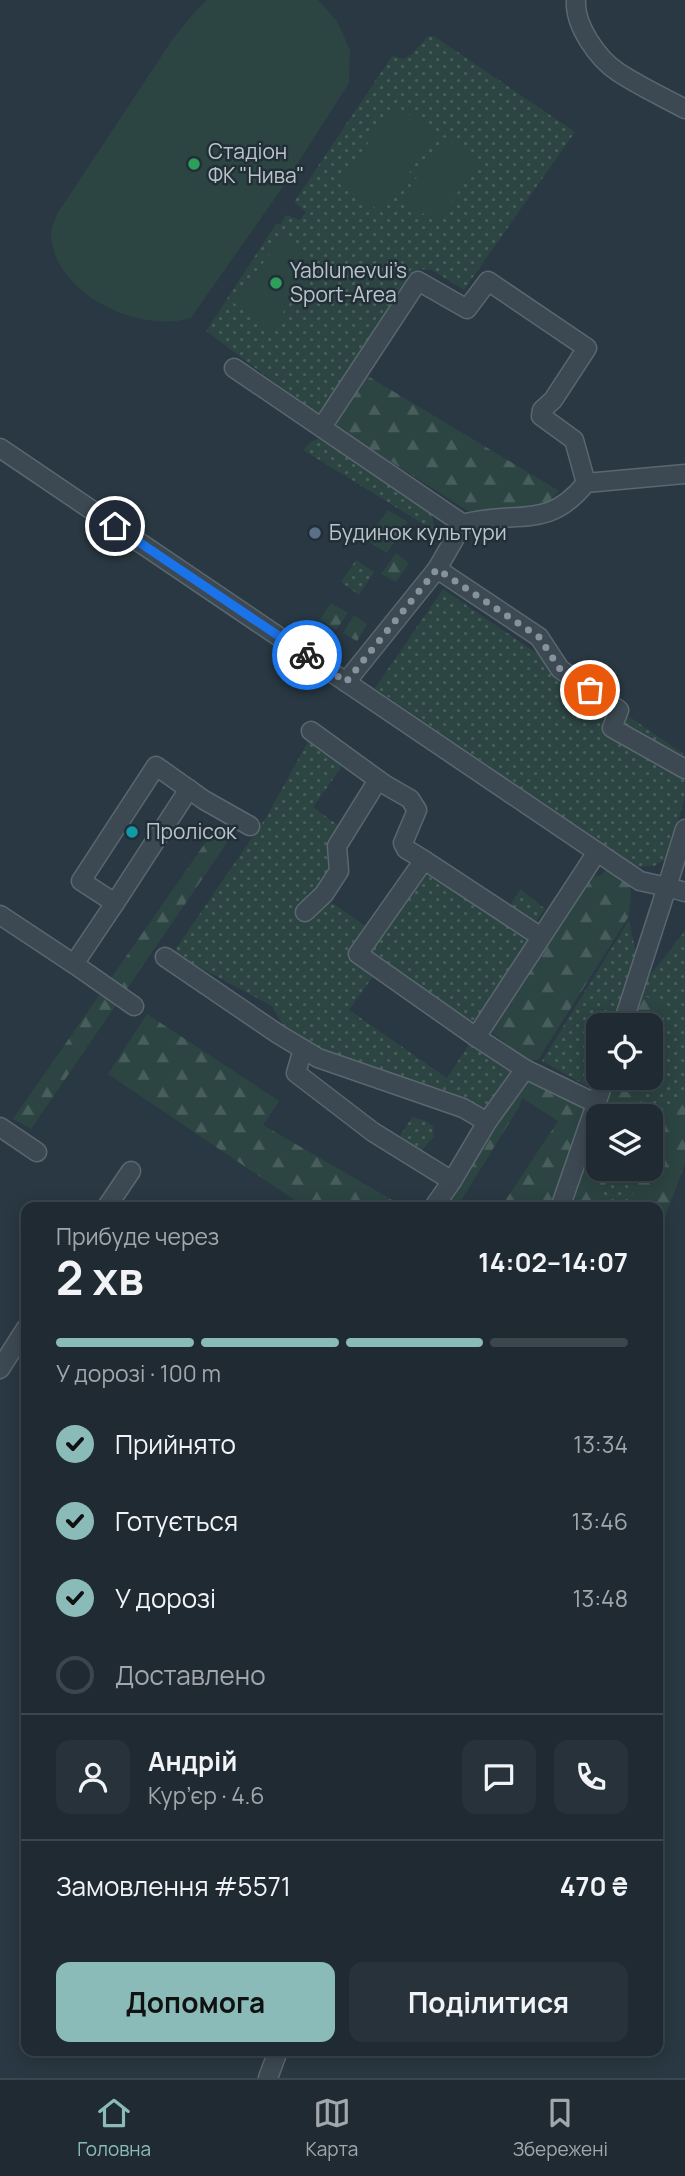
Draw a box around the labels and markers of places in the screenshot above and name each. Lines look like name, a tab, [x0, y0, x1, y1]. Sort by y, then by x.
place label: Стадіон ФК "Нива"	[208, 137, 304, 189]
marker: Стадіон ФК "Нива"	[186, 156, 202, 172]
place label: Yablunevui’s Sport-Area	[290, 256, 407, 308]
marker: Yablunevui’s Sport-Area	[268, 275, 284, 291]
pin	[85, 496, 145, 556]
place label: Будинок культури	[329, 518, 507, 546]
marker: Будинок культури	[307, 525, 323, 541]
pin	[560, 660, 620, 720]
place label: Пролісок	[146, 817, 237, 845]
marker: Пролісок	[124, 824, 140, 840]

